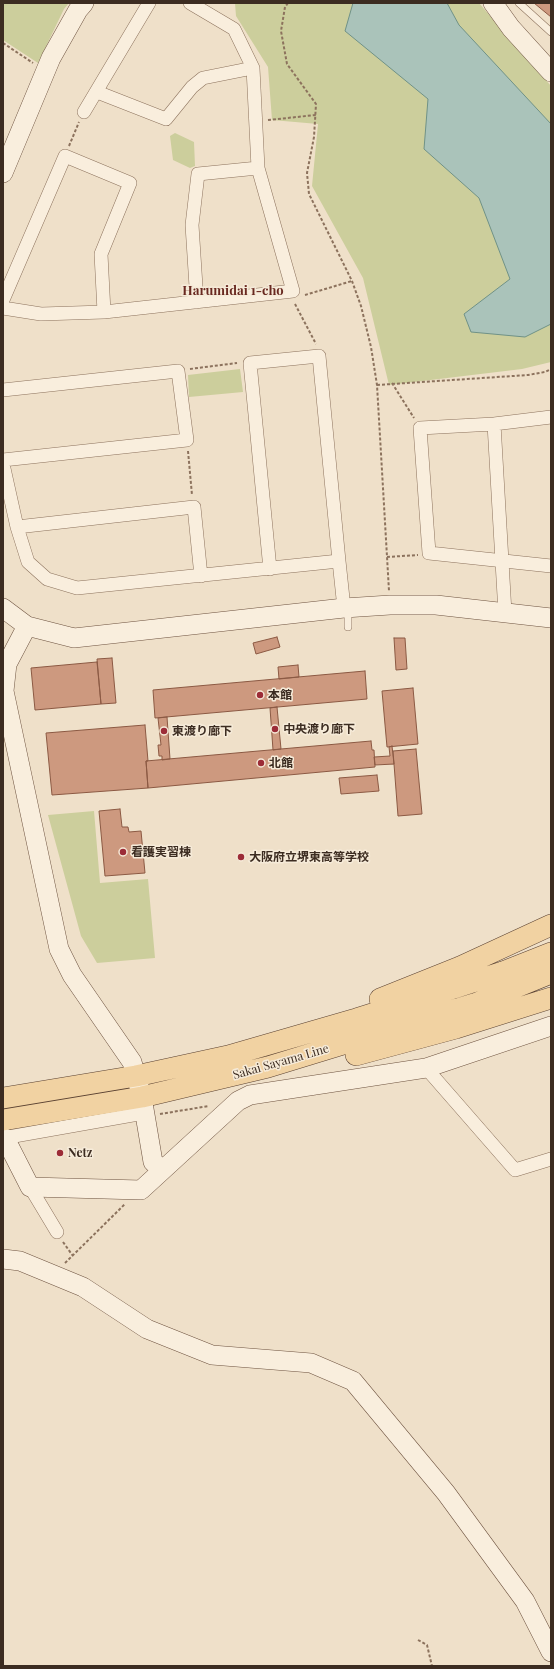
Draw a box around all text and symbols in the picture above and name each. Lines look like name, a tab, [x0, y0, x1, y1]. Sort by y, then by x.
district label: Harumidai 1-cho	[182, 283, 284, 299]
place label: 本館	[268, 688, 292, 702]
marker: 本館	[255, 690, 265, 700]
place label: 中央渡り廊下	[283, 722, 355, 736]
place label: 東渡り廊下	[172, 724, 232, 738]
marker: 中央渡り廊下	[270, 724, 280, 734]
marker: 東渡り廊下	[159, 726, 169, 736]
place label: 北館	[269, 756, 293, 770]
marker: 北館	[256, 758, 266, 768]
place label: 看護実習棟	[131, 845, 191, 859]
marker: 看護実習棟	[118, 847, 128, 857]
place label: 大阪府立堺東高等学校	[249, 850, 369, 864]
marker: 大阪府立堺東高等学校	[236, 852, 246, 862]
street label: Sakai Sayama Line	[231, 1041, 331, 1083]
place label: Netz	[68, 1146, 92, 1160]
marker: Netz	[55, 1148, 65, 1158]

